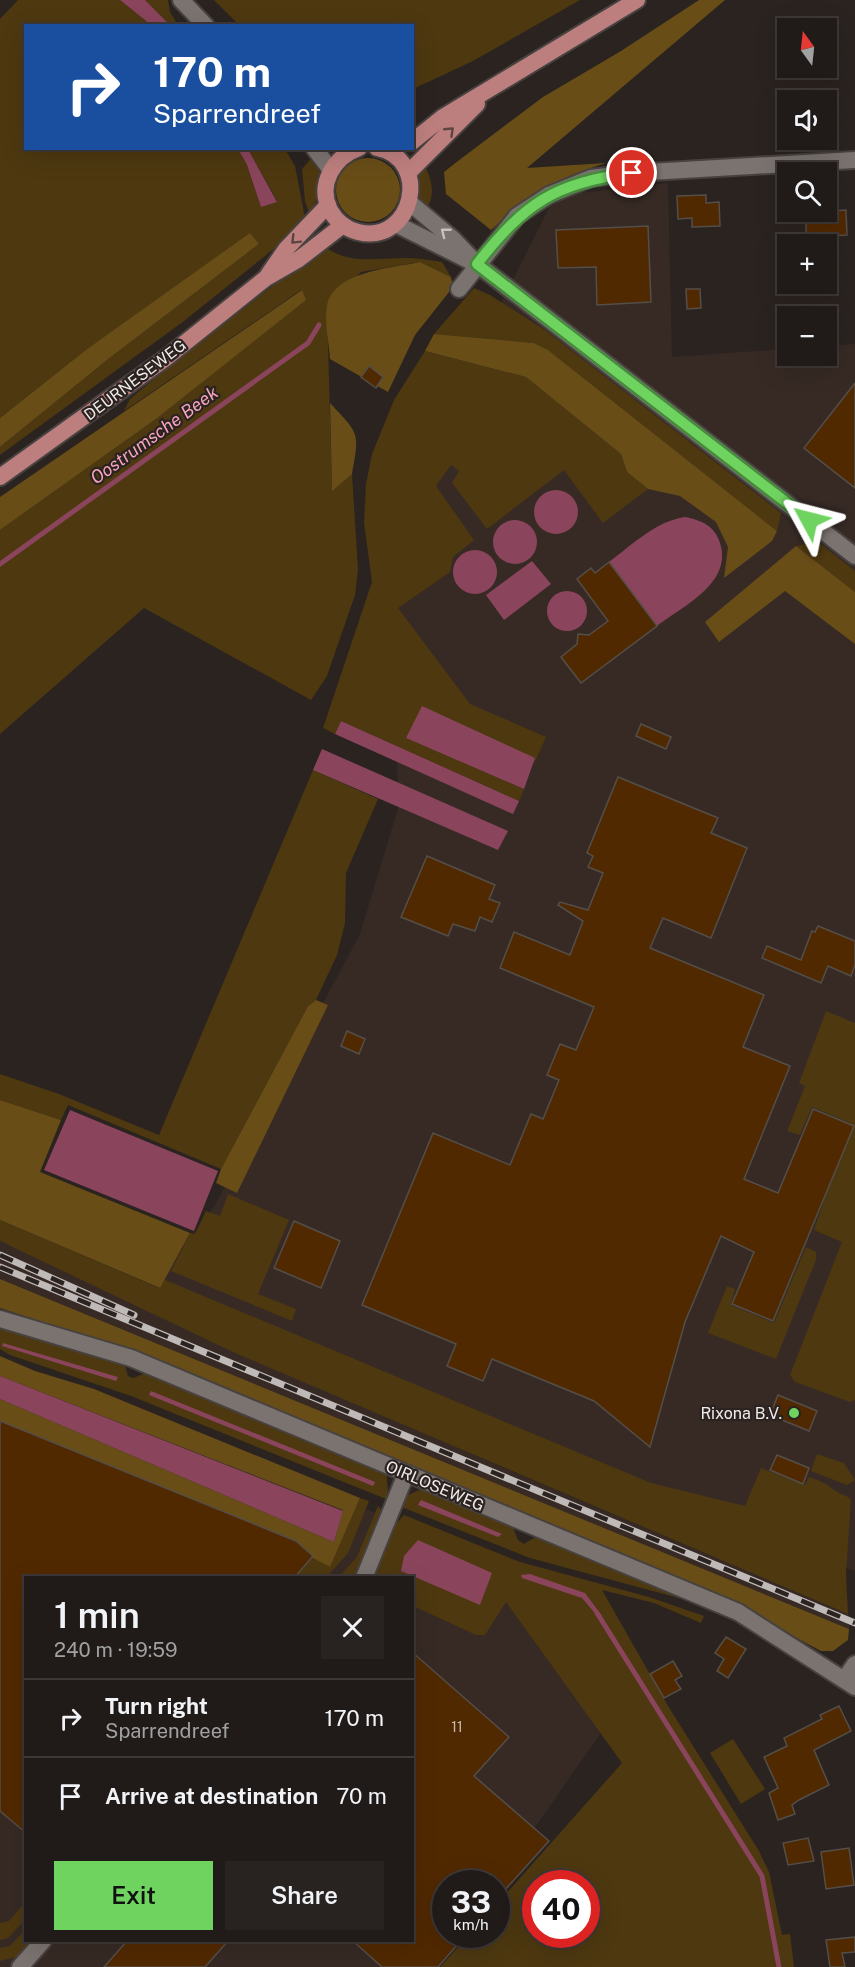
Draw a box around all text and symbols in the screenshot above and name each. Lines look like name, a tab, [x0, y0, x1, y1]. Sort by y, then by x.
north arrow	[777, 18, 837, 78]
map controls	[777, 18, 837, 366]
text: 170 m	[153, 47, 271, 96]
icon: right	[54, 48, 132, 126]
button: sound	[777, 90, 837, 150]
text: Sparrendreef	[153, 97, 321, 129]
one-way arrow	[442, 128, 453, 139]
pin	[606, 147, 657, 198]
icon: arrive	[615, 156, 648, 189]
button: search	[777, 162, 837, 222]
one-way arrow	[440, 229, 451, 240]
one-way arrow	[291, 233, 301, 244]
button: +	[777, 234, 837, 294]
button: −	[777, 306, 837, 366]
street label: DEURNESEWEG	[80, 336, 190, 424]
water label: Oostrumsche Beek	[86, 381, 222, 488]
position arrow	[777, 488, 841, 552]
place label: Rixona B.V.	[700, 1404, 782, 1423]
marker: Rixona B.V.	[787, 1406, 801, 1420]
street label: OIRLOSEWEG	[383, 1457, 487, 1515]
text: 1 min	[54, 1594, 140, 1636]
button: close	[321, 1596, 384, 1659]
text: 240 m · 19:59	[54, 1638, 178, 1662]
text: Turn right	[105, 1693, 208, 1719]
icon: right	[54, 1702, 87, 1735]
text: 170 m	[324, 1705, 384, 1731]
text: Sparrendreef	[105, 1719, 230, 1743]
house number: 11	[451, 1719, 463, 1735]
icon: arrive	[54, 1780, 87, 1813]
text: Arrive at destination	[105, 1783, 318, 1809]
text: 70 m	[336, 1783, 387, 1809]
button: Exit	[54, 1861, 213, 1930]
button: Share	[225, 1861, 384, 1930]
speed limit sign: 40	[522, 1870, 600, 1948]
text: 33	[451, 1884, 491, 1920]
text: km/h	[453, 1916, 489, 1933]

